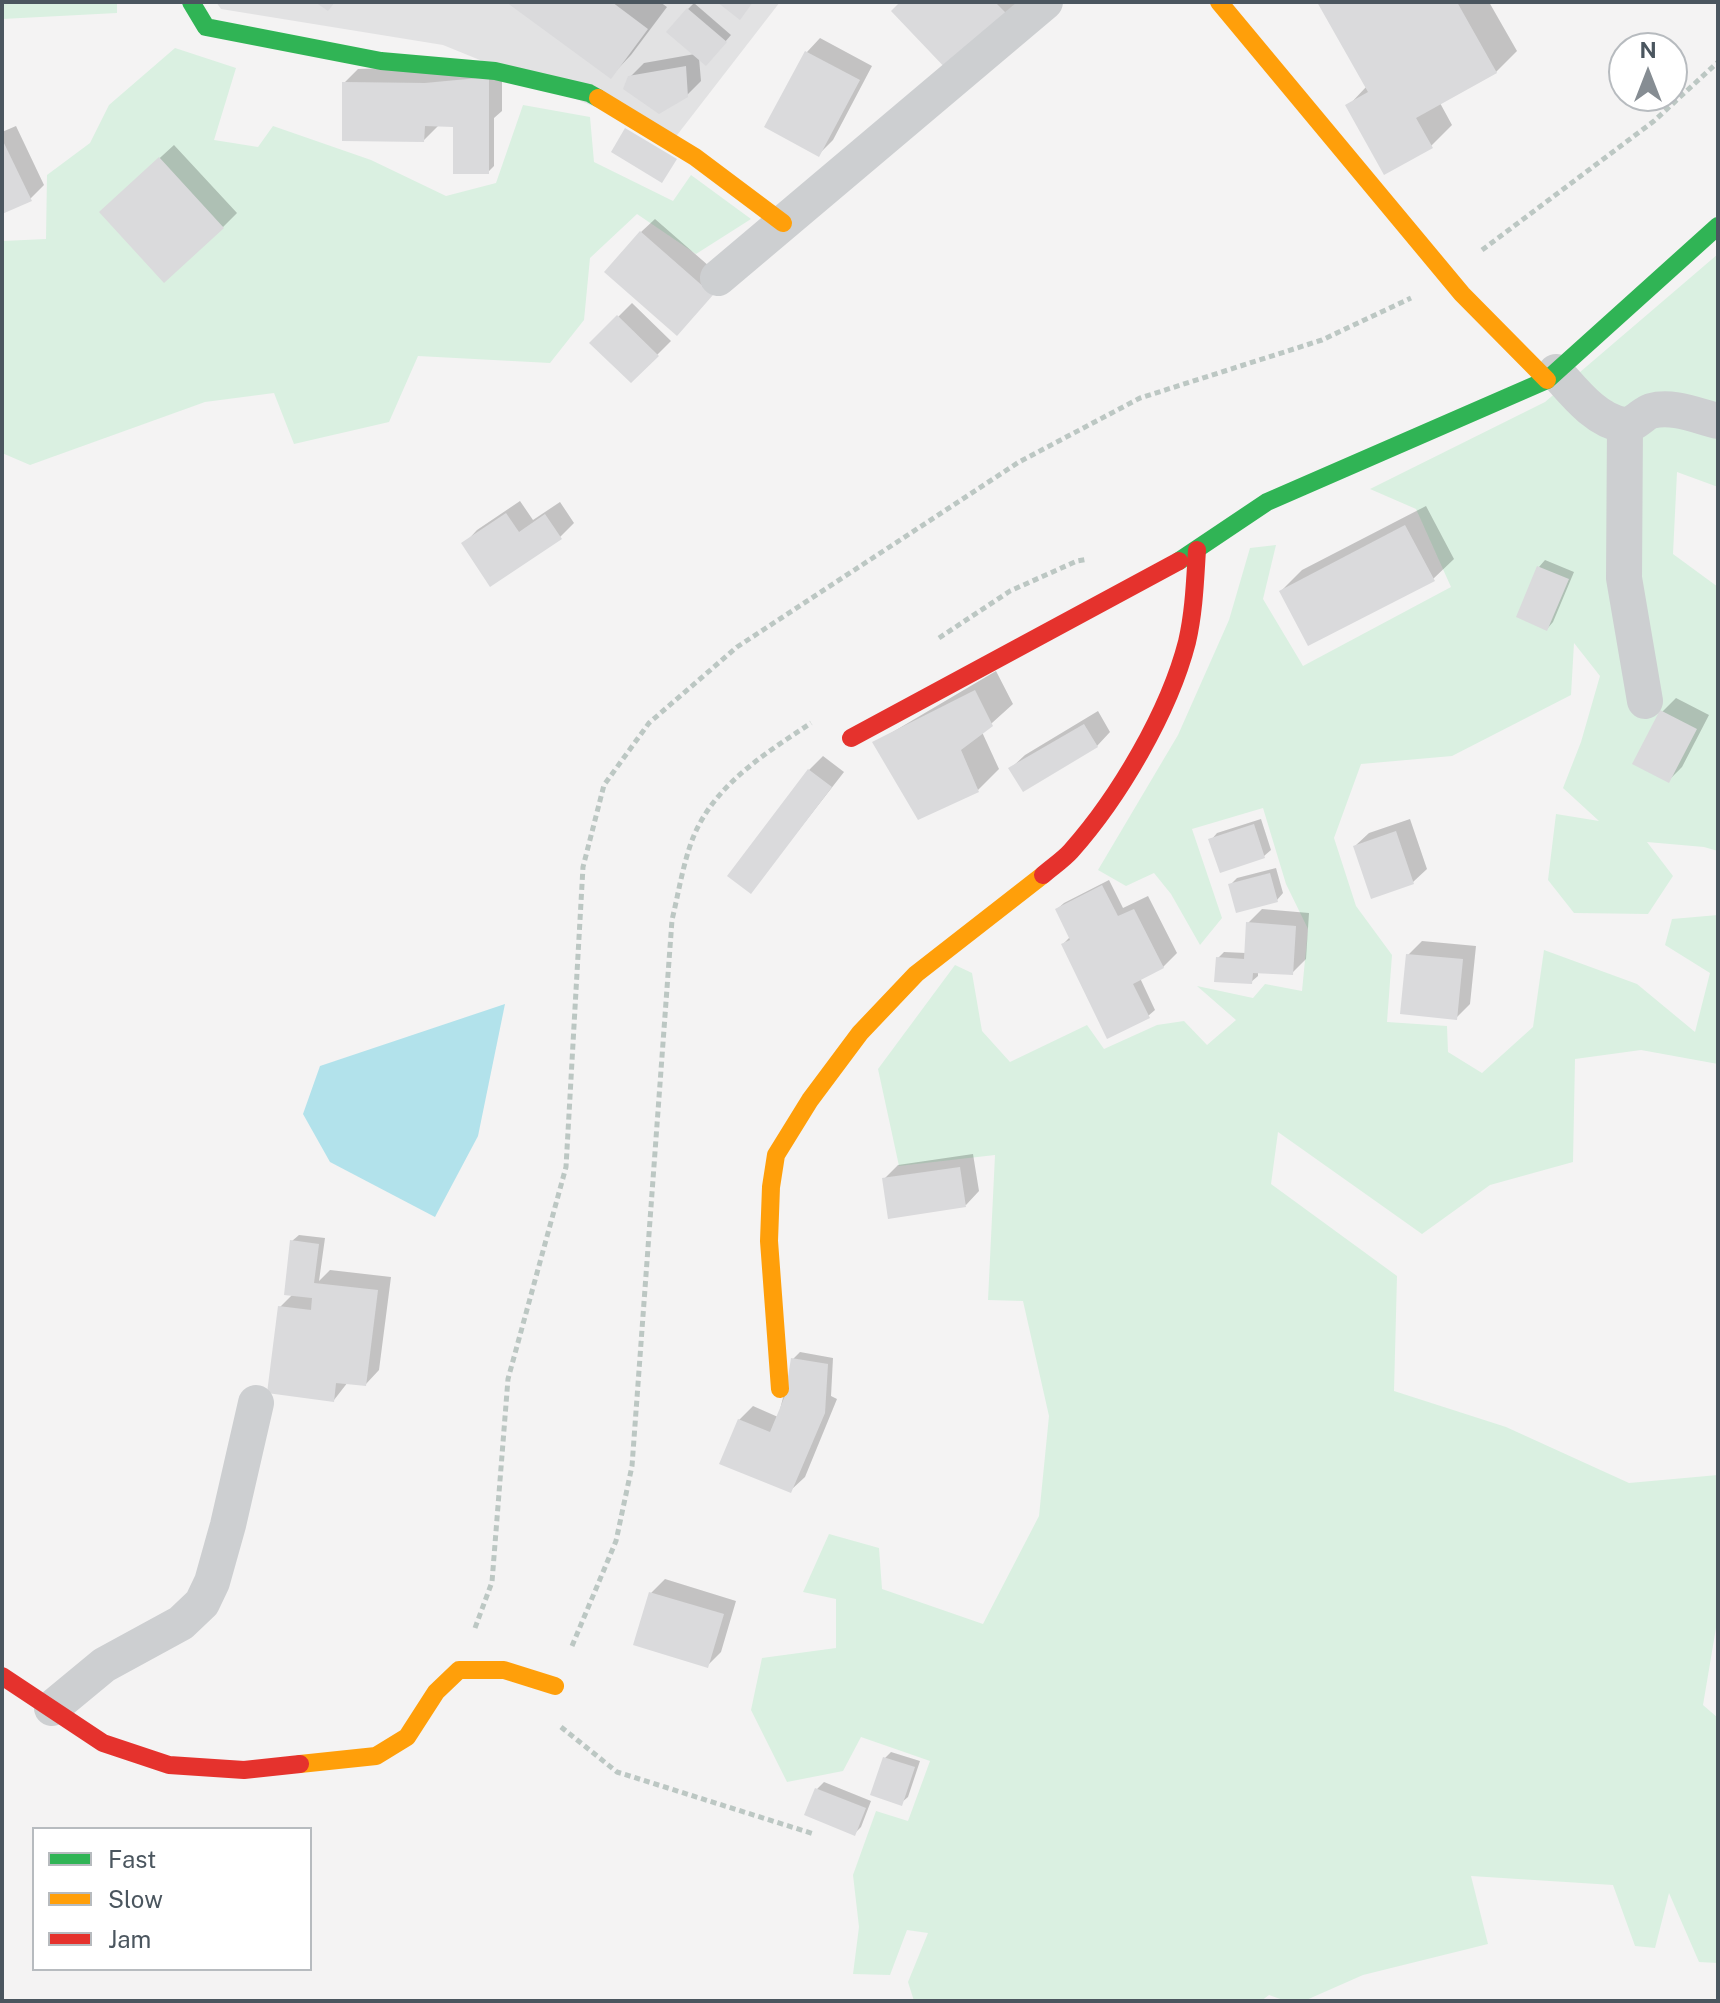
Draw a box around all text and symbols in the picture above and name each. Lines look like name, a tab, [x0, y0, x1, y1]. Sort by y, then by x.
north arrow	[1608, 32, 1688, 112]
text: N	[1639, 37, 1657, 63]
legend	[32, 1827, 312, 1971]
text: Fast	[108, 1845, 156, 1873]
text: Slow	[108, 1885, 163, 1913]
text: Jam	[108, 1925, 151, 1953]

